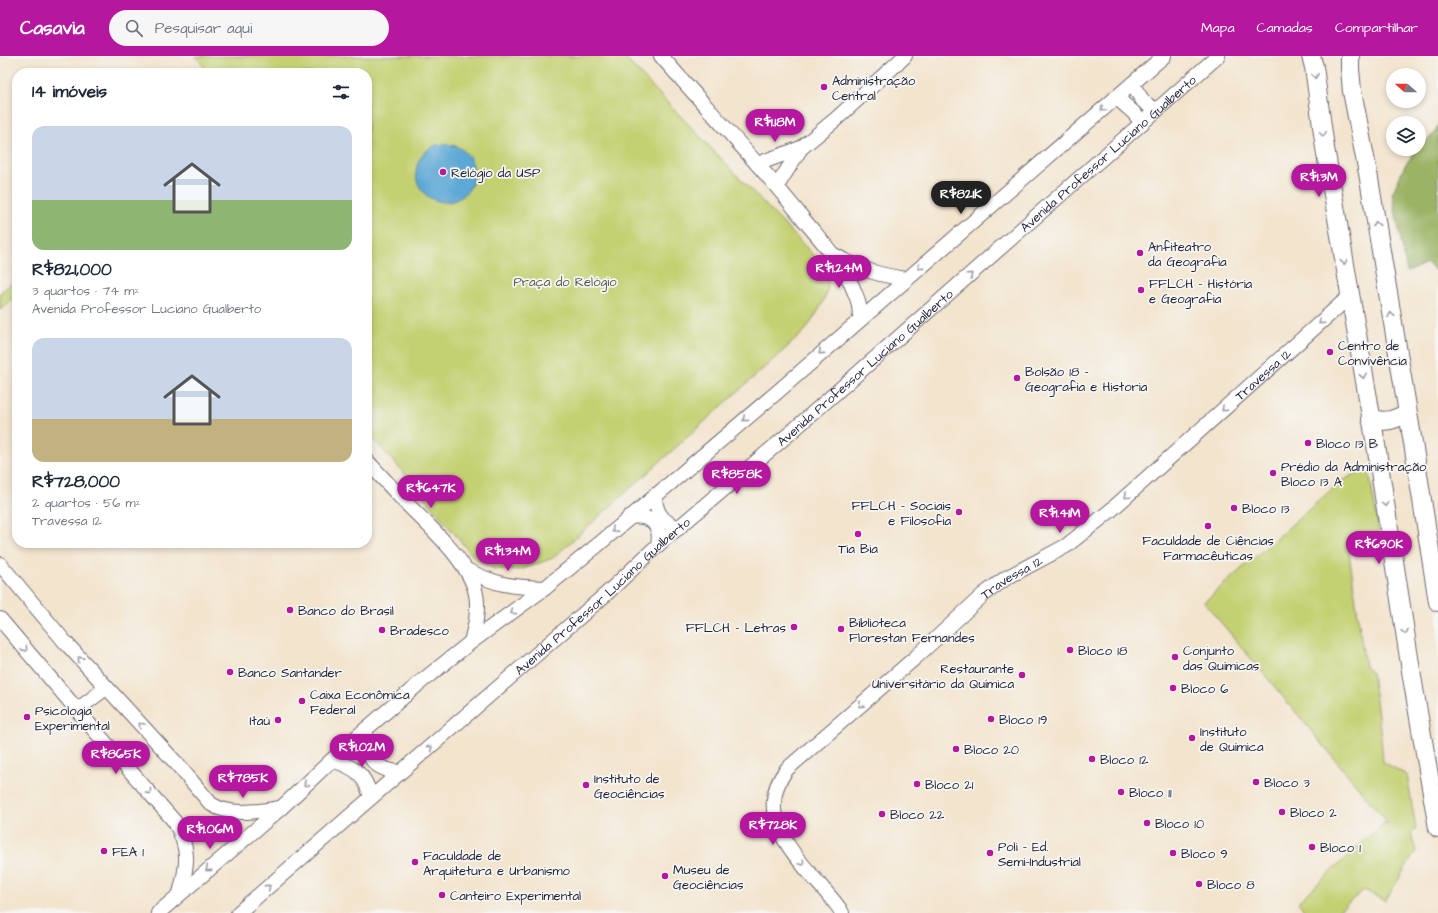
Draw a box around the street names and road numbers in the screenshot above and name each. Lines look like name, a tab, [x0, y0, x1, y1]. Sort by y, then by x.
street label: Avenida Professor Luciano Gualberto	[1016, 71, 1201, 236]
street label: Avenida Professor Luciano Gualberto	[773, 285, 958, 451]
street label: Travessa 12	[1231, 345, 1296, 405]
street label: Avenida Professor Luciano Gualberto	[511, 513, 695, 679]
street label: Travessa 12	[977, 552, 1047, 604]

